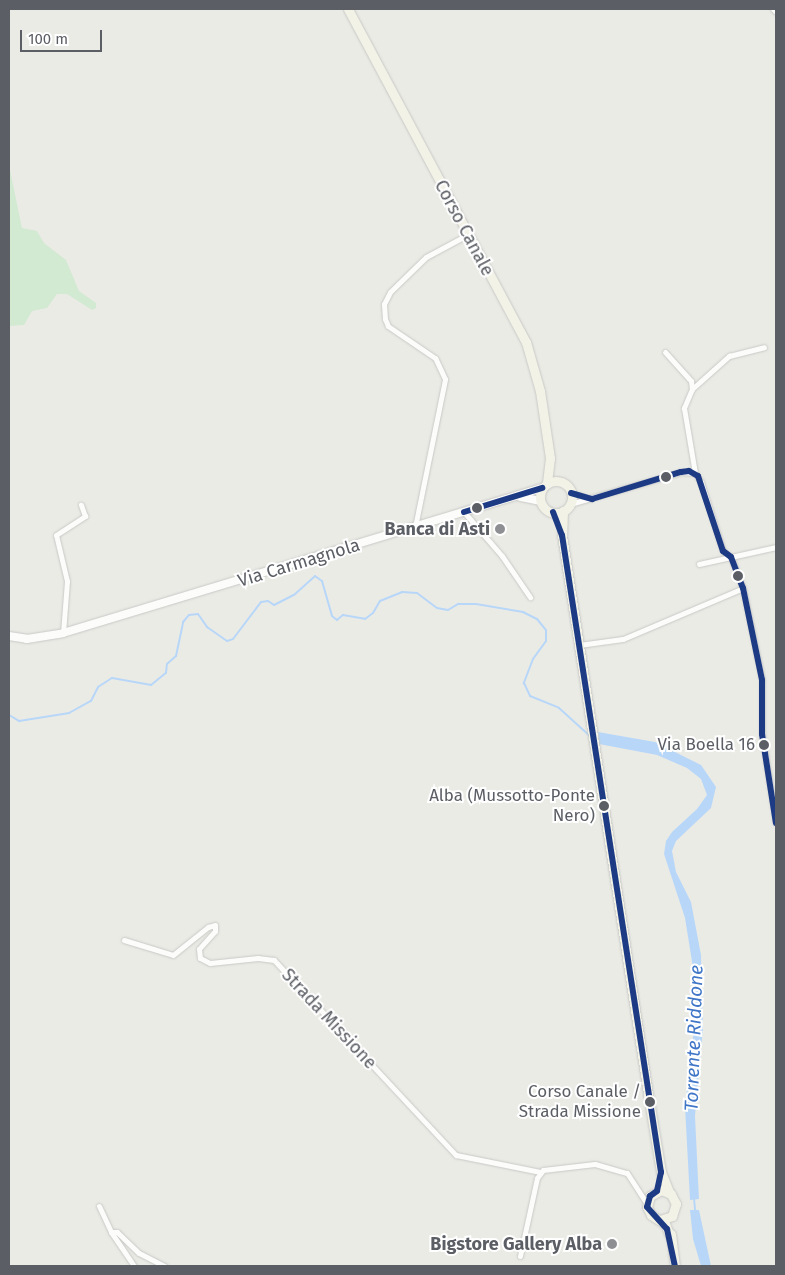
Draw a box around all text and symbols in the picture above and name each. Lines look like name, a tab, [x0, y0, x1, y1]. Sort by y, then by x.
scale bar	[22, 20, 105, 52]
text: 100 m	[28, 30, 68, 48]
street label: Corso Canale	[430, 176, 498, 280]
unlabelled marker	[661, 472, 671, 482]
unlabelled marker	[472, 503, 482, 513]
place label: Banca di Asti	[385, 518, 490, 540]
marker: Banca di Asti	[494, 523, 506, 535]
street label: Via Carmagnola	[235, 534, 363, 592]
unlabelled marker	[733, 571, 743, 581]
place label: Via Boella 16	[657, 735, 755, 755]
marker: Via Boella 16	[759, 740, 769, 750]
place label: Alba (Mussotto-Ponte Nero)	[429, 786, 595, 826]
marker: Alba (Mussotto-Ponte Nero)	[599, 801, 609, 811]
street label: Strada Missione	[277, 964, 381, 1074]
water label: Torrente Riddone	[680, 964, 708, 1112]
place label: Corso Canale / Strada Missione	[519, 1082, 641, 1122]
marker: Corso Canale / Strada Missione	[645, 1097, 655, 1107]
place label: Bigstore Gallery Alba	[430, 1233, 602, 1255]
marker: Bigstore Gallery Alba	[606, 1238, 618, 1250]

